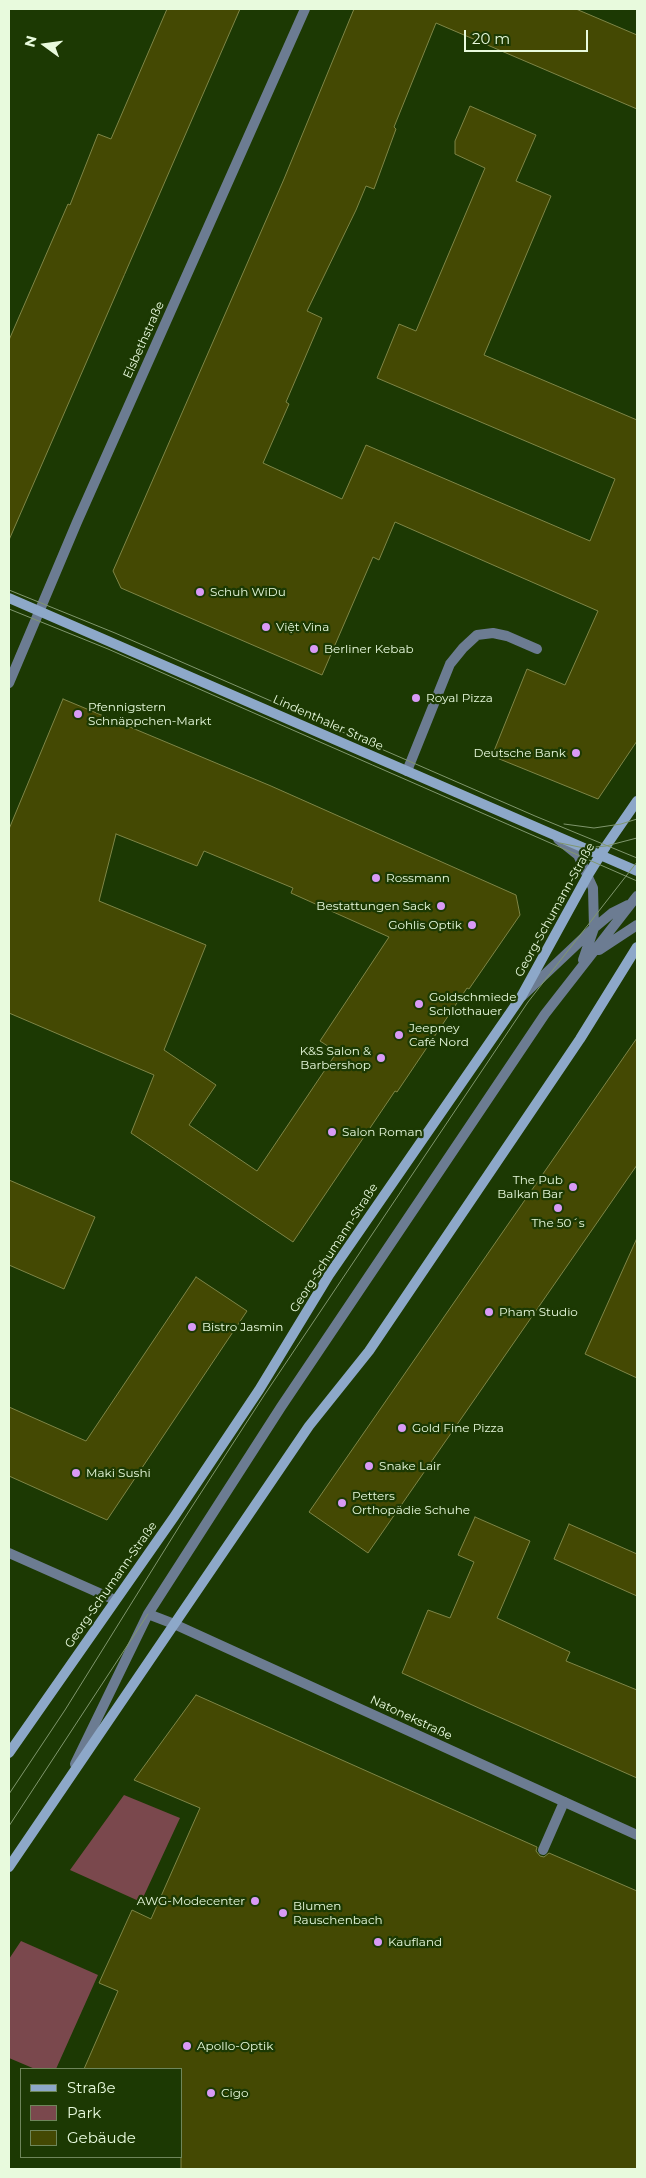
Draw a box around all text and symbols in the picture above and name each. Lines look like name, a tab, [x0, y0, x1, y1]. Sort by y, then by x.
north arrow	[20, 20, 70, 70]
scale bar	[466, 20, 590, 52]
text: 20 m	[472, 29, 510, 48]
text: N	[20, 34, 41, 49]
street label: Elsbethstraße	[121, 299, 167, 381]
place label: Schuh WiDu	[210, 585, 286, 599]
marker: Schuh WiDu	[194, 586, 206, 598]
place label: Việt Vina	[276, 620, 329, 634]
marker: Việt Vina	[260, 621, 272, 633]
place label: Berliner Kebab	[324, 642, 414, 656]
marker: Berliner Kebab	[308, 643, 320, 655]
place label: Royal Pizza	[426, 691, 493, 705]
street label: Lindenthaler Straße	[271, 692, 385, 754]
marker: Royal Pizza	[410, 692, 422, 704]
place label: Pfennigstern Schnäppchen-Markt	[88, 700, 212, 728]
marker: Pfennigstern Schnäppchen-Markt	[72, 708, 84, 720]
place label: Deutsche Bank	[473, 746, 566, 760]
marker: Deutsche Bank	[570, 747, 582, 759]
street label: Georg-Schumann-Straße	[512, 841, 598, 979]
place label: Rossmann	[386, 871, 450, 885]
marker: Rossmann	[370, 872, 382, 884]
place label: Bestattungen Sack	[316, 899, 431, 913]
marker: Bestattungen Sack	[435, 900, 447, 912]
place label: Gohlis Optik	[388, 918, 462, 932]
marker: Gohlis Optik	[466, 919, 478, 931]
place label: Goldschmiede Schlothauer	[429, 990, 516, 1018]
marker: Goldschmiede Schlothauer	[413, 998, 425, 1010]
place label: Jeepney Café Nord	[409, 1021, 469, 1049]
marker: Jeepney Café Nord	[393, 1029, 405, 1041]
place label: K&S Salon & Barbershop	[300, 1044, 371, 1072]
marker: K&S Salon & Barbershop	[375, 1052, 387, 1064]
place label: Salon Roman	[342, 1125, 423, 1139]
marker: Salon Roman	[326, 1126, 338, 1138]
place label: The Pub Balkan Bar	[497, 1173, 563, 1201]
street label: Georg-Schumann-Straße	[287, 1181, 381, 1315]
marker: The Pub Balkan Bar	[567, 1181, 579, 1193]
marker: The 50´s	[552, 1202, 564, 1214]
place label: The 50´s	[531, 1216, 585, 1230]
place label: Pham Studio	[499, 1305, 578, 1319]
marker: Pham Studio	[483, 1306, 495, 1318]
place label: Bistro Jasmin	[202, 1320, 283, 1334]
marker: Bistro Jasmin	[186, 1321, 198, 1333]
place label: Gold Fine Pizza	[412, 1421, 504, 1435]
marker: Gold Fine Pizza	[396, 1422, 408, 1434]
place label: Snake Lair	[379, 1459, 441, 1473]
marker: Snake Lair	[363, 1460, 375, 1472]
place label: Maki Sushi	[86, 1466, 151, 1480]
marker: Maki Sushi	[70, 1467, 82, 1479]
place label: Petters Orthopädie Schuhe	[352, 1489, 470, 1517]
marker: Petters Orthopädie Schuhe	[336, 1497, 348, 1509]
street label: Georg-Schumann-Straße	[62, 1519, 160, 1651]
street label: Natonekstraße	[368, 1693, 454, 1743]
place label: AWG-Modecenter	[137, 1894, 245, 1908]
marker: AWG-Modecenter	[249, 1895, 261, 1907]
place label: Blumen Rauschenbach	[293, 1899, 383, 1927]
marker: Blumen Rauschenbach	[277, 1907, 289, 1919]
place label: Kaufland	[388, 1935, 442, 1949]
marker: Kaufland	[372, 1936, 384, 1948]
place label: Apollo-Optik	[197, 2039, 274, 2053]
marker: Apollo-Optik	[181, 2040, 193, 2052]
legend	[20, 2068, 182, 2158]
text: Straße	[67, 2078, 116, 2097]
place label: Cigo	[221, 2086, 248, 2100]
marker: Cigo	[205, 2087, 217, 2099]
text: Park	[67, 2103, 101, 2122]
text: Gebäude	[67, 2128, 136, 2147]

